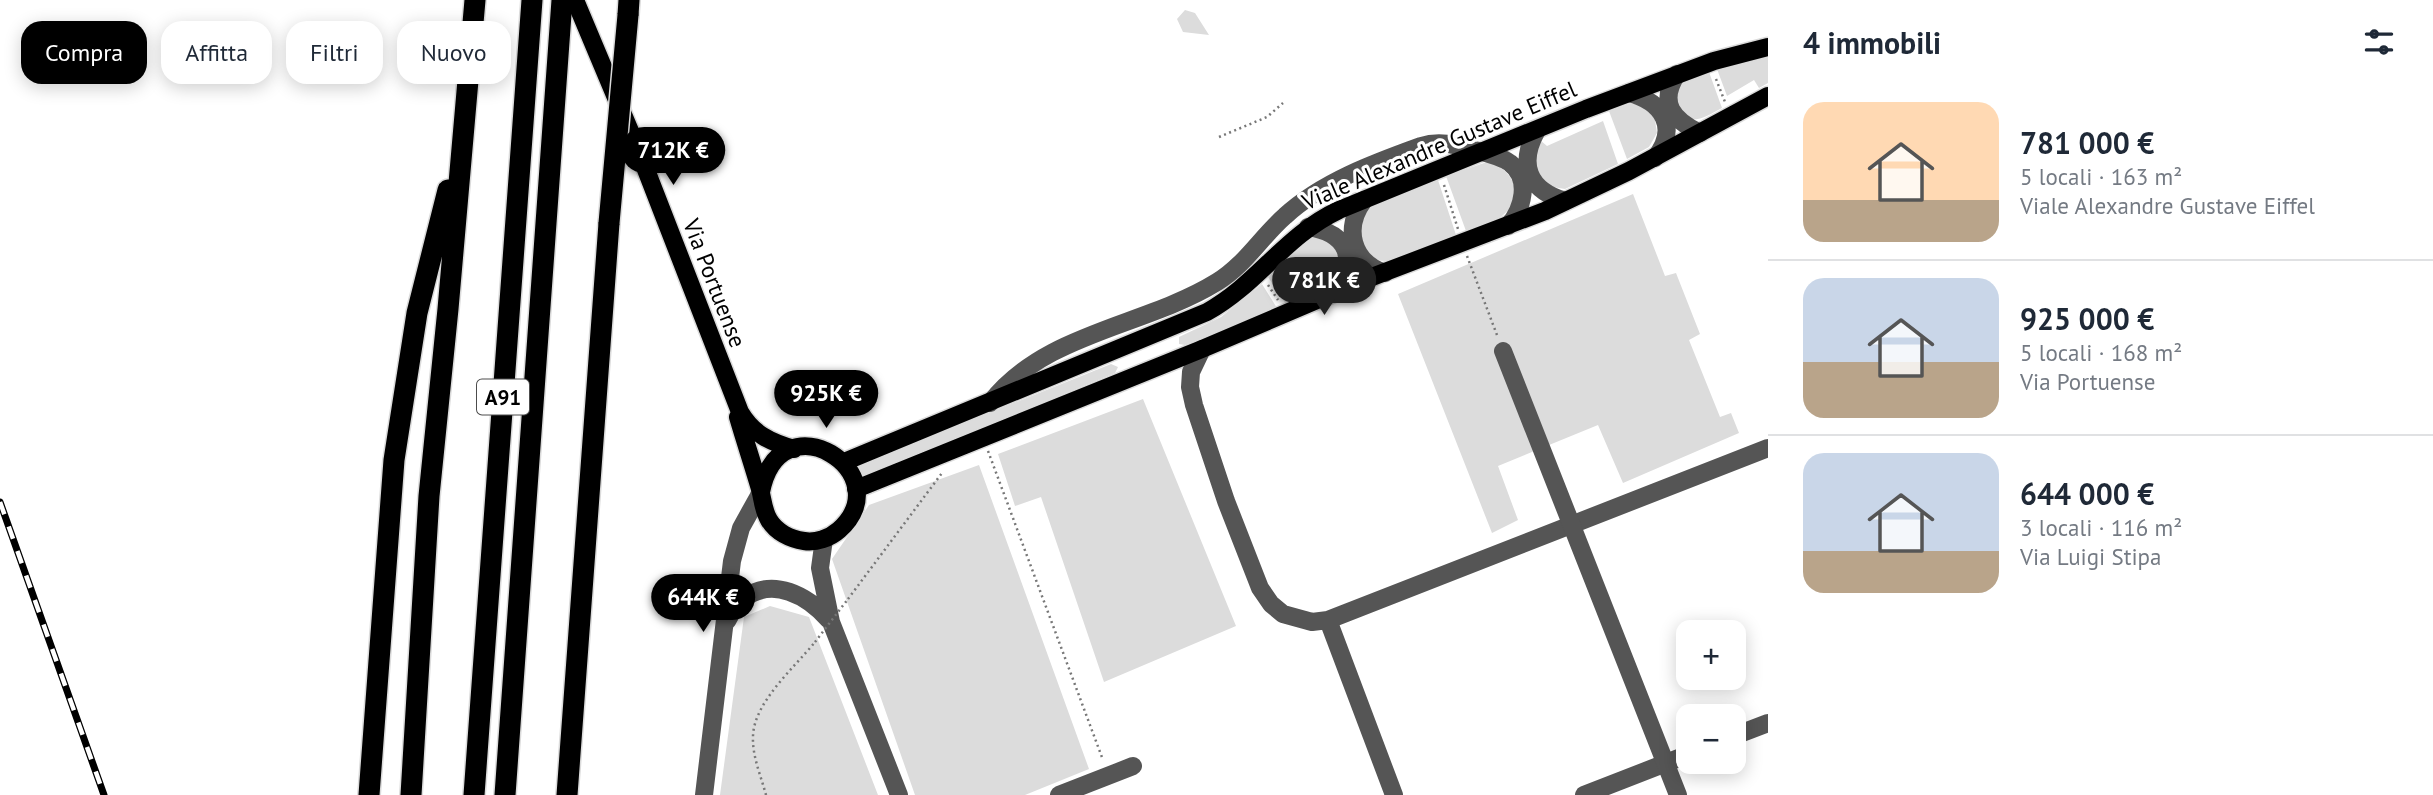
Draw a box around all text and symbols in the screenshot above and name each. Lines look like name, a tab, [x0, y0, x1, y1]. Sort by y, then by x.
chip: Compra	[21, 21, 147, 84]
chip: Affitta	[161, 21, 272, 84]
chip: Filtri	[286, 21, 383, 84]
chip: Nuovo	[397, 21, 511, 84]
text: 4 immobili	[1803, 23, 1941, 62]
icon: filters	[2360, 23, 2398, 61]
street label: Viale Alexandre Gustave Eiffel	[1297, 74, 1581, 216]
text: 781 000 €	[2020, 123, 2154, 162]
pin: 712K €	[616, 128, 730, 187]
icon: home	[1859, 130, 1943, 214]
text: 712K €	[637, 135, 709, 164]
text: 5 locali · 163 m²	[2020, 162, 2182, 191]
text: Viale Alexandre Gustave Eiffel	[2020, 191, 2315, 220]
street label: Via Portuense	[677, 214, 753, 351]
pin: 781K €	[1267, 258, 1381, 317]
text: 781K €	[1288, 265, 1360, 294]
text: 925 000 €	[2020, 299, 2154, 338]
icon: home	[1859, 306, 1943, 390]
text: 5 locali · 168 m²	[2020, 338, 2182, 367]
text: Via Portuense	[2020, 367, 2155, 396]
pin: 925K €	[769, 370, 883, 430]
text: 925K €	[790, 378, 862, 407]
road number: A91	[477, 380, 529, 414]
text: 644 000 €	[2020, 474, 2154, 513]
icon: home	[1859, 481, 1943, 565]
text: 3 locali · 116 m²	[2020, 513, 2182, 542]
text: Via Luigi Stipa	[2020, 542, 2161, 571]
pin: 644K €	[646, 574, 760, 634]
text: 644K €	[667, 582, 739, 611]
map controls	[1676, 620, 1746, 774]
button: +	[1676, 620, 1746, 690]
button: −	[1676, 704, 1746, 774]

